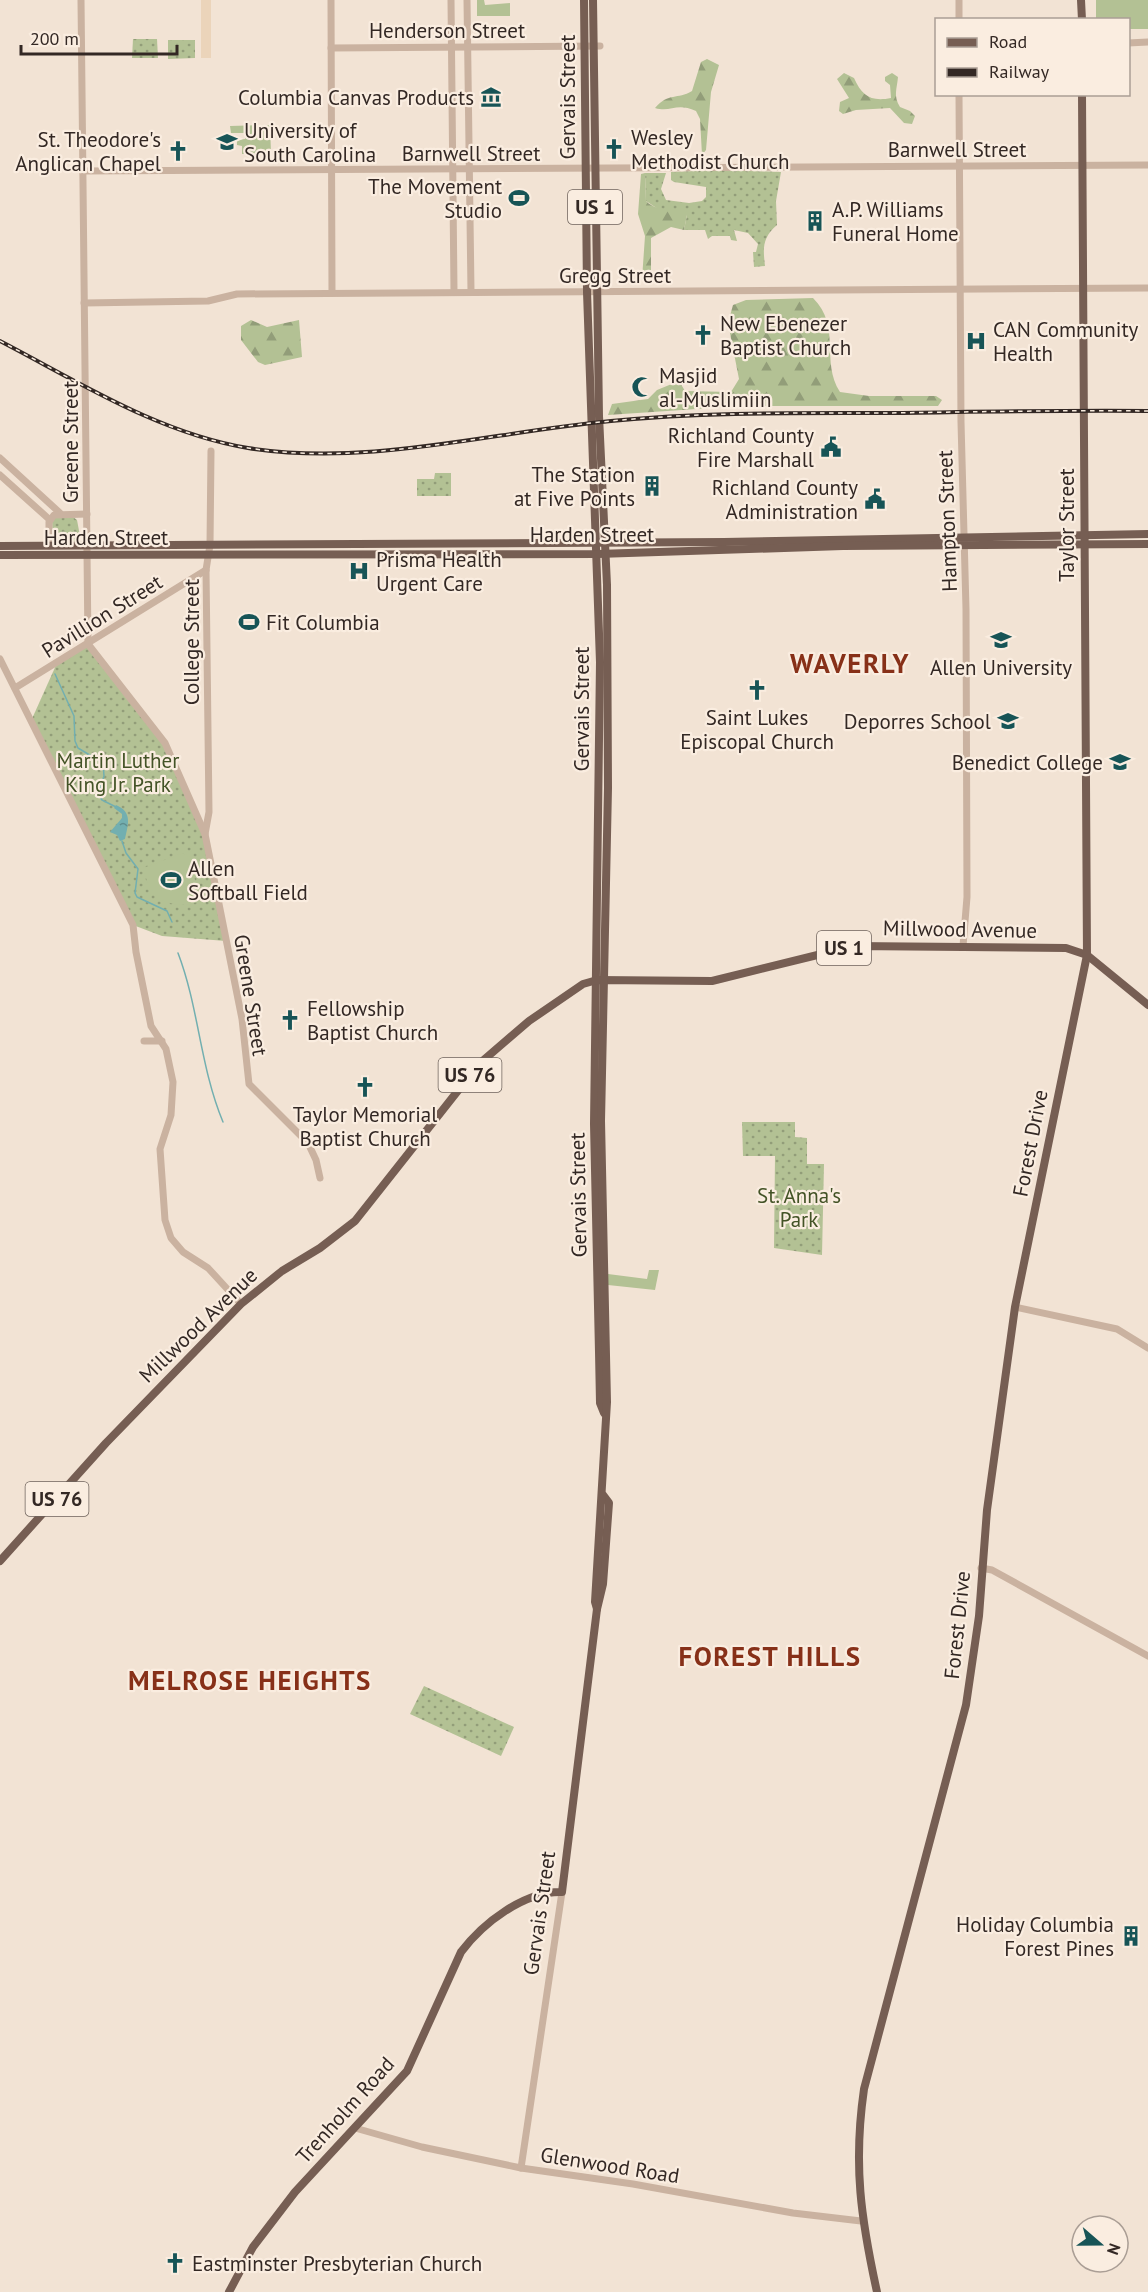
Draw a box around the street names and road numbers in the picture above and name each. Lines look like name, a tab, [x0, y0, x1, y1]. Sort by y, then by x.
street label: Henderson Street	[369, 17, 525, 44]
street label: Gervais Street	[554, 35, 581, 159]
street label: Barnwell Street	[888, 136, 1026, 163]
street label: Barnwell Street	[402, 140, 540, 167]
road number: US 1	[568, 190, 622, 224]
street label: Gregg Street	[559, 262, 671, 289]
street label: Greene Street	[57, 381, 84, 503]
street label: Hampton Street	[931, 450, 963, 592]
street label: Taylor Street	[1053, 468, 1080, 582]
street label: Harden Street	[530, 521, 654, 548]
street label: Harden Street	[44, 524, 168, 551]
street label: Pavillion Street	[37, 568, 167, 664]
street label: College Street	[178, 579, 205, 705]
street label: Gervais Street	[568, 647, 595, 771]
street label: Millwood Avenue	[883, 914, 1037, 944]
road number: US 1	[817, 931, 871, 965]
street label: Greene Street	[228, 932, 274, 1058]
road number: US 76	[438, 1058, 502, 1092]
street label: Forest Drive	[1006, 1087, 1054, 1199]
street label: Gervais Street	[563, 1132, 593, 1258]
street label: Millwood Avenue	[133, 1262, 263, 1388]
road number: US 76	[26, 1482, 88, 1516]
street label: Forest Drive	[938, 1570, 976, 1680]
street label: Gervais Street	[517, 1849, 561, 1977]
street label: Trenholm Road	[290, 2051, 400, 2169]
street label: Glenwood Road	[539, 2141, 681, 2189]

